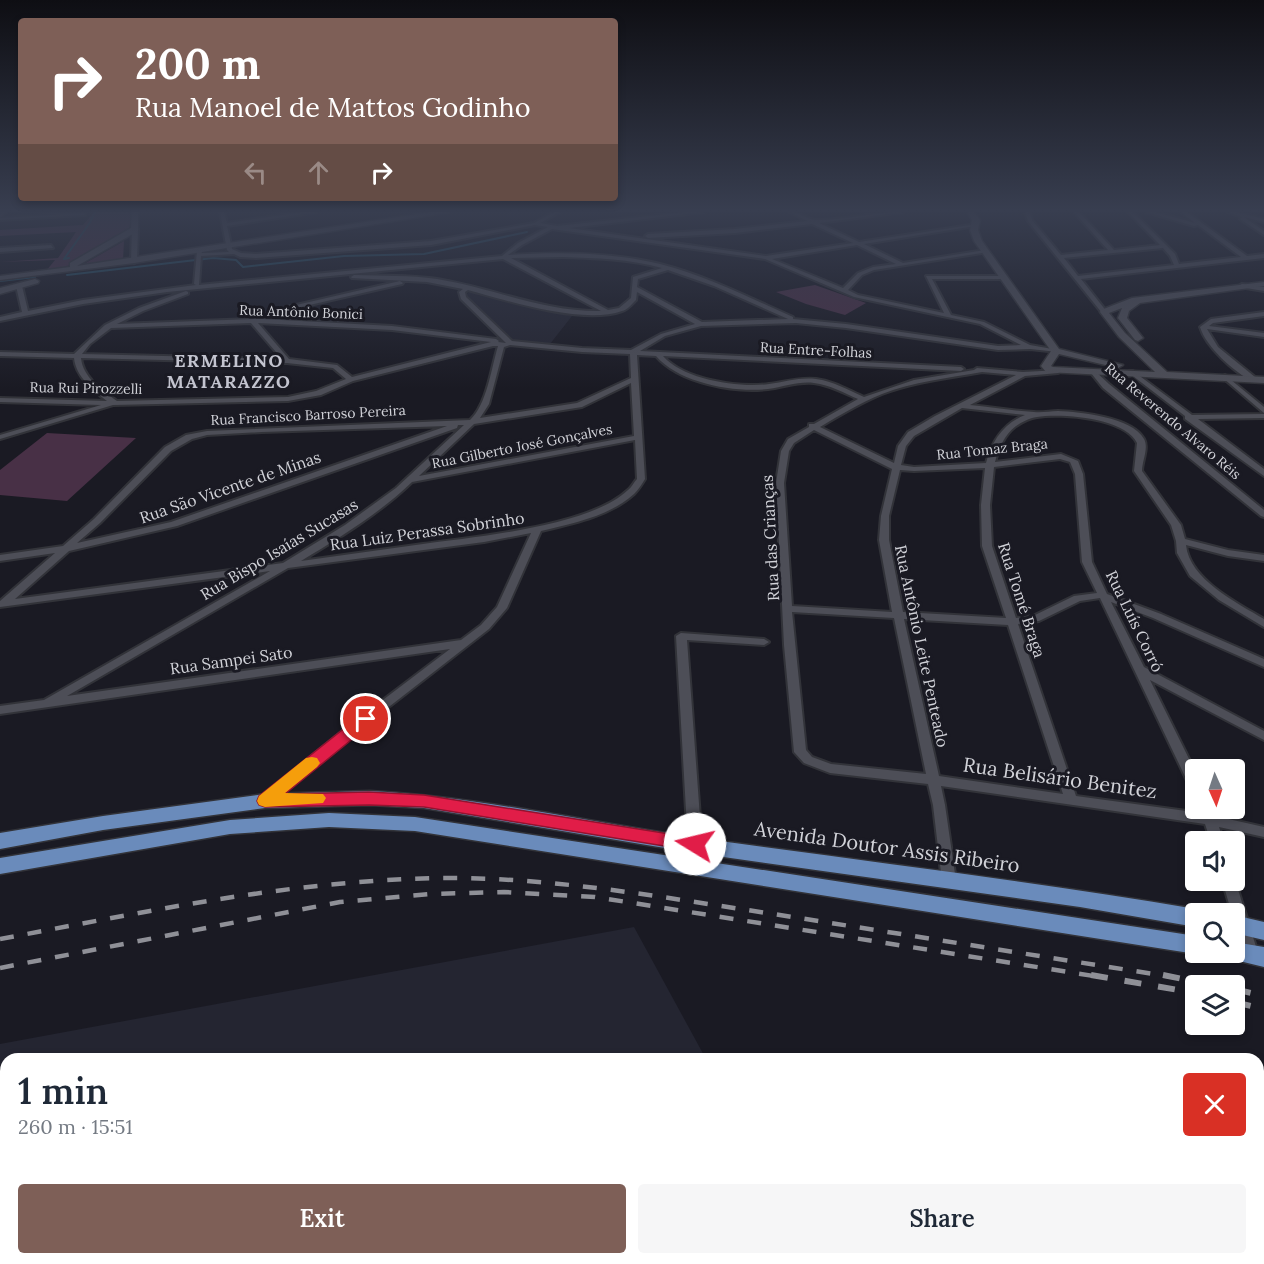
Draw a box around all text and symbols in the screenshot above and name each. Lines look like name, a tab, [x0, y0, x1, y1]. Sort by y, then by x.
text: 200 m	[135, 37, 261, 91]
icon: right	[36, 42, 114, 120]
text: Rua Manoel de Mattos Godinho	[135, 90, 531, 124]
icon: left	[239, 156, 272, 189]
icon: ahead	[302, 156, 335, 189]
icon: right	[365, 156, 398, 189]
street label: Rua Antônio Bonici	[239, 301, 363, 323]
street label: Rua Entre-Folhas	[759, 338, 873, 362]
district label: ERMELINO MATARAZZO	[167, 349, 291, 393]
street label: Rua Reverendo Alvaro Réis	[1101, 359, 1245, 483]
street label: Rua Rui Pirozzelli	[30, 378, 143, 398]
street label: Rua Francisco Barroso Pereira	[210, 401, 406, 429]
street label: Rua Gilberto José Gonçalves	[430, 420, 614, 472]
street label: Rua Tomaz Braga	[935, 434, 1049, 464]
street label: Rua São Vicente de Minas	[137, 447, 323, 527]
street label: Rua das Crianças	[757, 474, 783, 602]
street label: Rua Bispo Isaías Sucasas	[196, 494, 362, 604]
street label: Rua Luiz Perassa Sobrinho	[328, 507, 526, 555]
street label: Rua Tomé Braga	[994, 540, 1050, 660]
street label: Rua Antônio Leite Penteado	[891, 543, 953, 749]
street label: Rua Luís Corró	[1102, 567, 1168, 675]
street label: Rua Sampei Sato	[169, 642, 293, 678]
pin	[340, 693, 391, 744]
icon: arrive	[349, 702, 382, 735]
street label: Rua Belisário Benitez	[962, 752, 1159, 803]
north arrow	[1185, 759, 1245, 819]
map controls	[1185, 759, 1245, 1035]
position arrow	[663, 812, 727, 876]
street label: Avenida Doutor Assis Ribeiro	[752, 815, 1021, 878]
button: sound	[1185, 831, 1245, 891]
button: search	[1185, 903, 1245, 963]
button: layers	[1185, 975, 1245, 1035]
text: 1 min	[18, 1068, 108, 1114]
button: close	[1183, 1073, 1246, 1136]
text: 260 m · 15:51	[18, 1114, 133, 1139]
button: Exit	[18, 1184, 626, 1253]
button: Share	[638, 1184, 1246, 1253]

